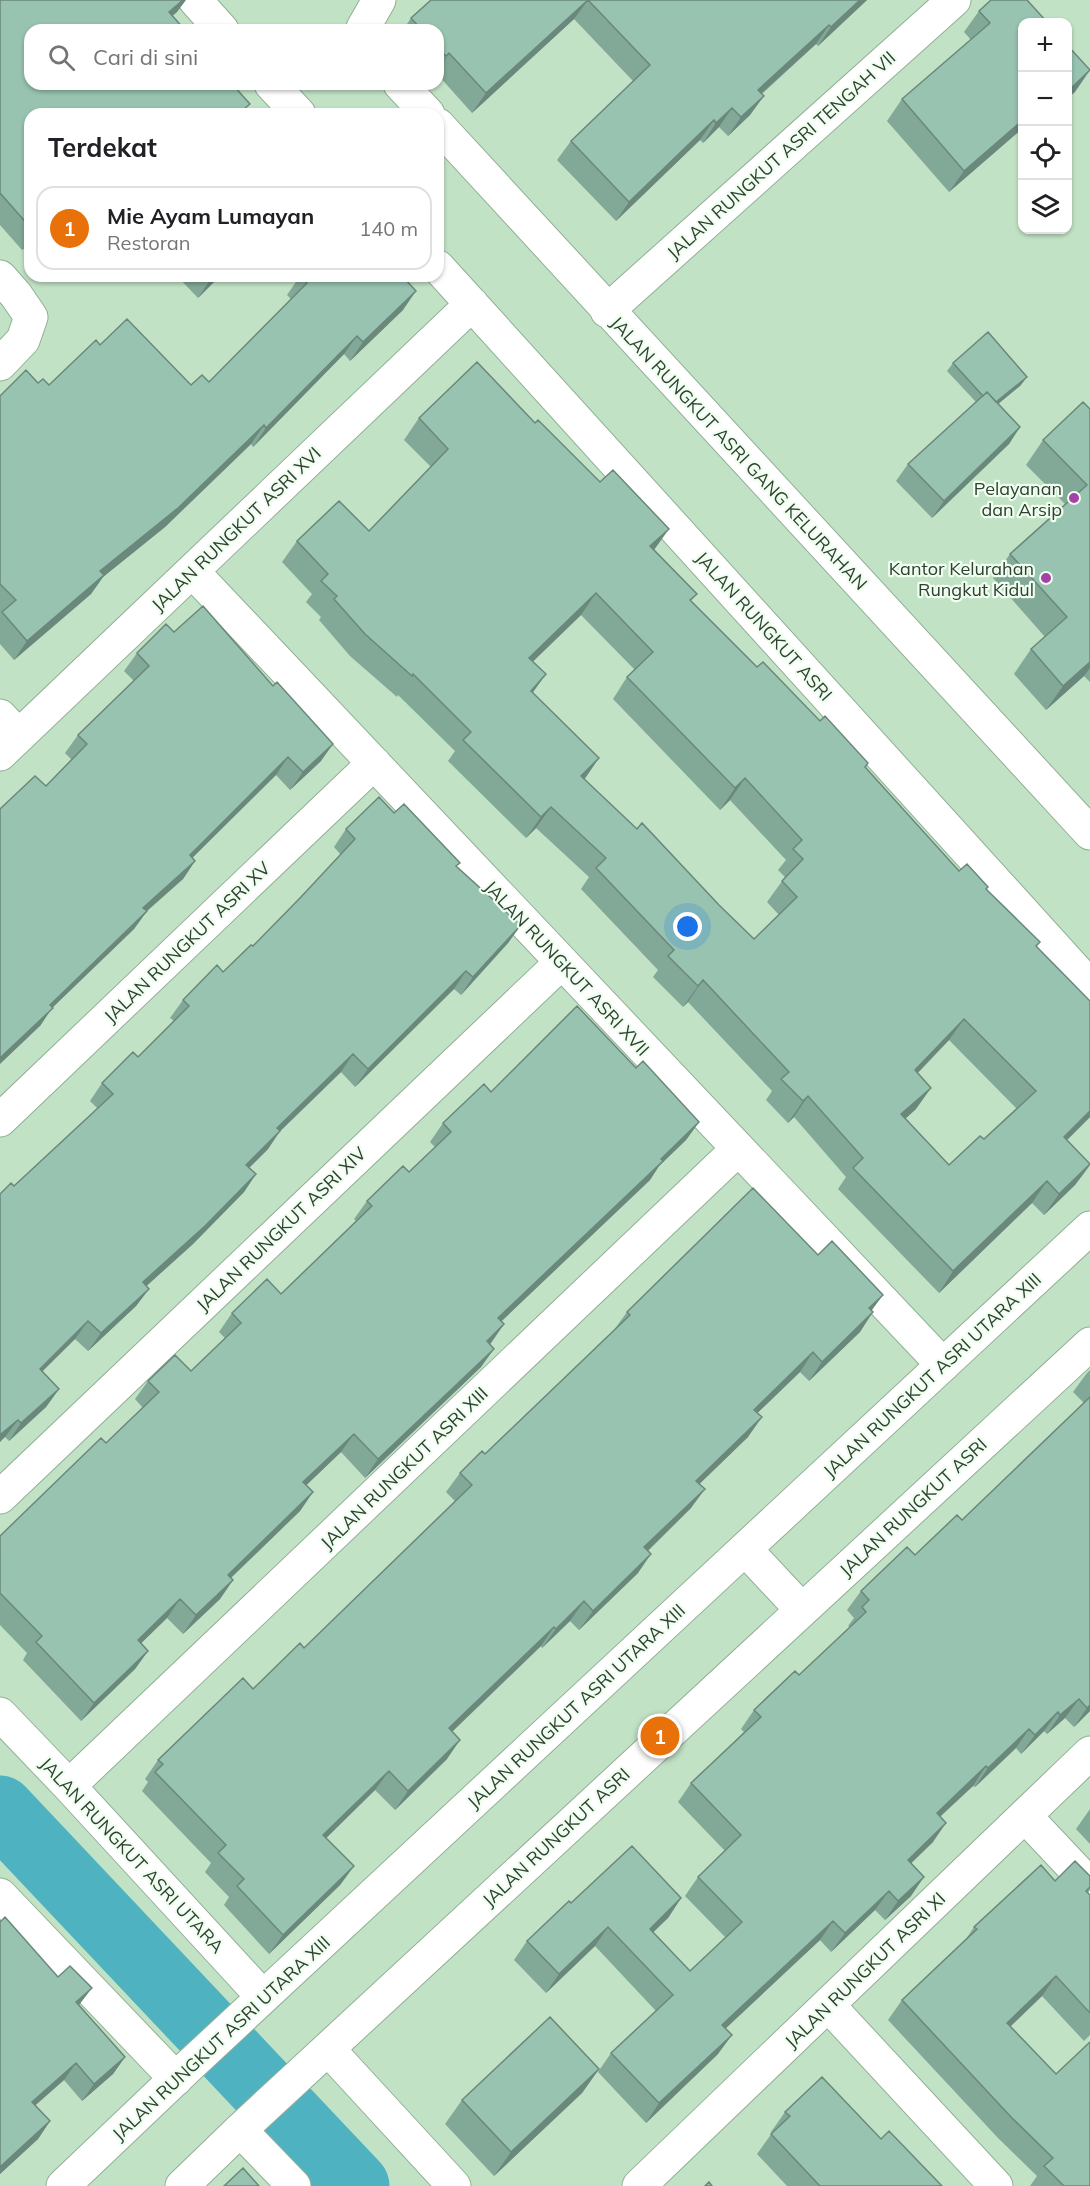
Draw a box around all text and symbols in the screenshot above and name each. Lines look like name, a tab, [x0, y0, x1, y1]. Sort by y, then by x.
map controls	[1018, 18, 1072, 234]
button: +	[1018, 18, 1072, 72]
search box	[24, 24, 444, 90]
icon: search	[45, 41, 78, 74]
text: Cari di sini	[93, 43, 198, 71]
street label: JALAN RUNGKUT ASRI TENGAH VII	[662, 46, 900, 264]
button: −	[1018, 72, 1072, 126]
button: locate	[1018, 126, 1072, 180]
text: Terdekat	[48, 131, 157, 164]
button: layers	[1018, 180, 1072, 234]
text: Mie Ayam Lumayan	[107, 202, 314, 230]
text: 1	[64, 216, 76, 241]
text: 140 m	[359, 216, 418, 241]
text: Restoran	[107, 230, 191, 255]
street label: JALAN RUNGKUT ASRI GANG KELURAHAN	[606, 311, 872, 595]
street label: JALAN RUNGKUT ASRI XVI	[146, 442, 326, 616]
place label: Pelayanan dan Arsip	[974, 477, 1062, 521]
marker: Pelayanan dan Arsip	[1067, 491, 1081, 505]
street label: JALAN RUNGKUT ASRI	[691, 546, 837, 706]
place label: Kantor Kelurahan Rungkut Kidul	[889, 557, 1034, 601]
marker: Kantor Kelurahan Rungkut Kidul	[1039, 571, 1053, 585]
street label: JALAN RUNGKUT ASRI XV	[99, 856, 275, 1027]
street label: JALAN RUNGKUT ASRI XVII	[480, 875, 654, 1061]
your location	[673, 912, 702, 941]
street label: JALAN RUNGKUT ASRI XIV	[191, 1142, 371, 1316]
street label: JALAN RUNGKUT ASRI UTARA XIII	[818, 1268, 1046, 1482]
street label: JALAN RUNGKUT ASRI XIII	[315, 1382, 493, 1554]
street label: JALAN RUNGKUT ASRI	[834, 1433, 992, 1581]
street label: JALAN RUNGKUT ASRI UTARA XIII	[462, 1599, 690, 1813]
pin: 1	[640, 1714, 680, 1758]
street label: JALAN RUNGKUT ASRI UTARA	[35, 1752, 229, 1958]
street label: JALAN RUNGKUT ASRI	[477, 1763, 635, 1911]
street label: JALAN RUNGKUT ASRI XI	[780, 1887, 950, 2053]
street label: JALAN RUNGKUT ASRI UTARA XIII	[107, 1931, 335, 2145]

